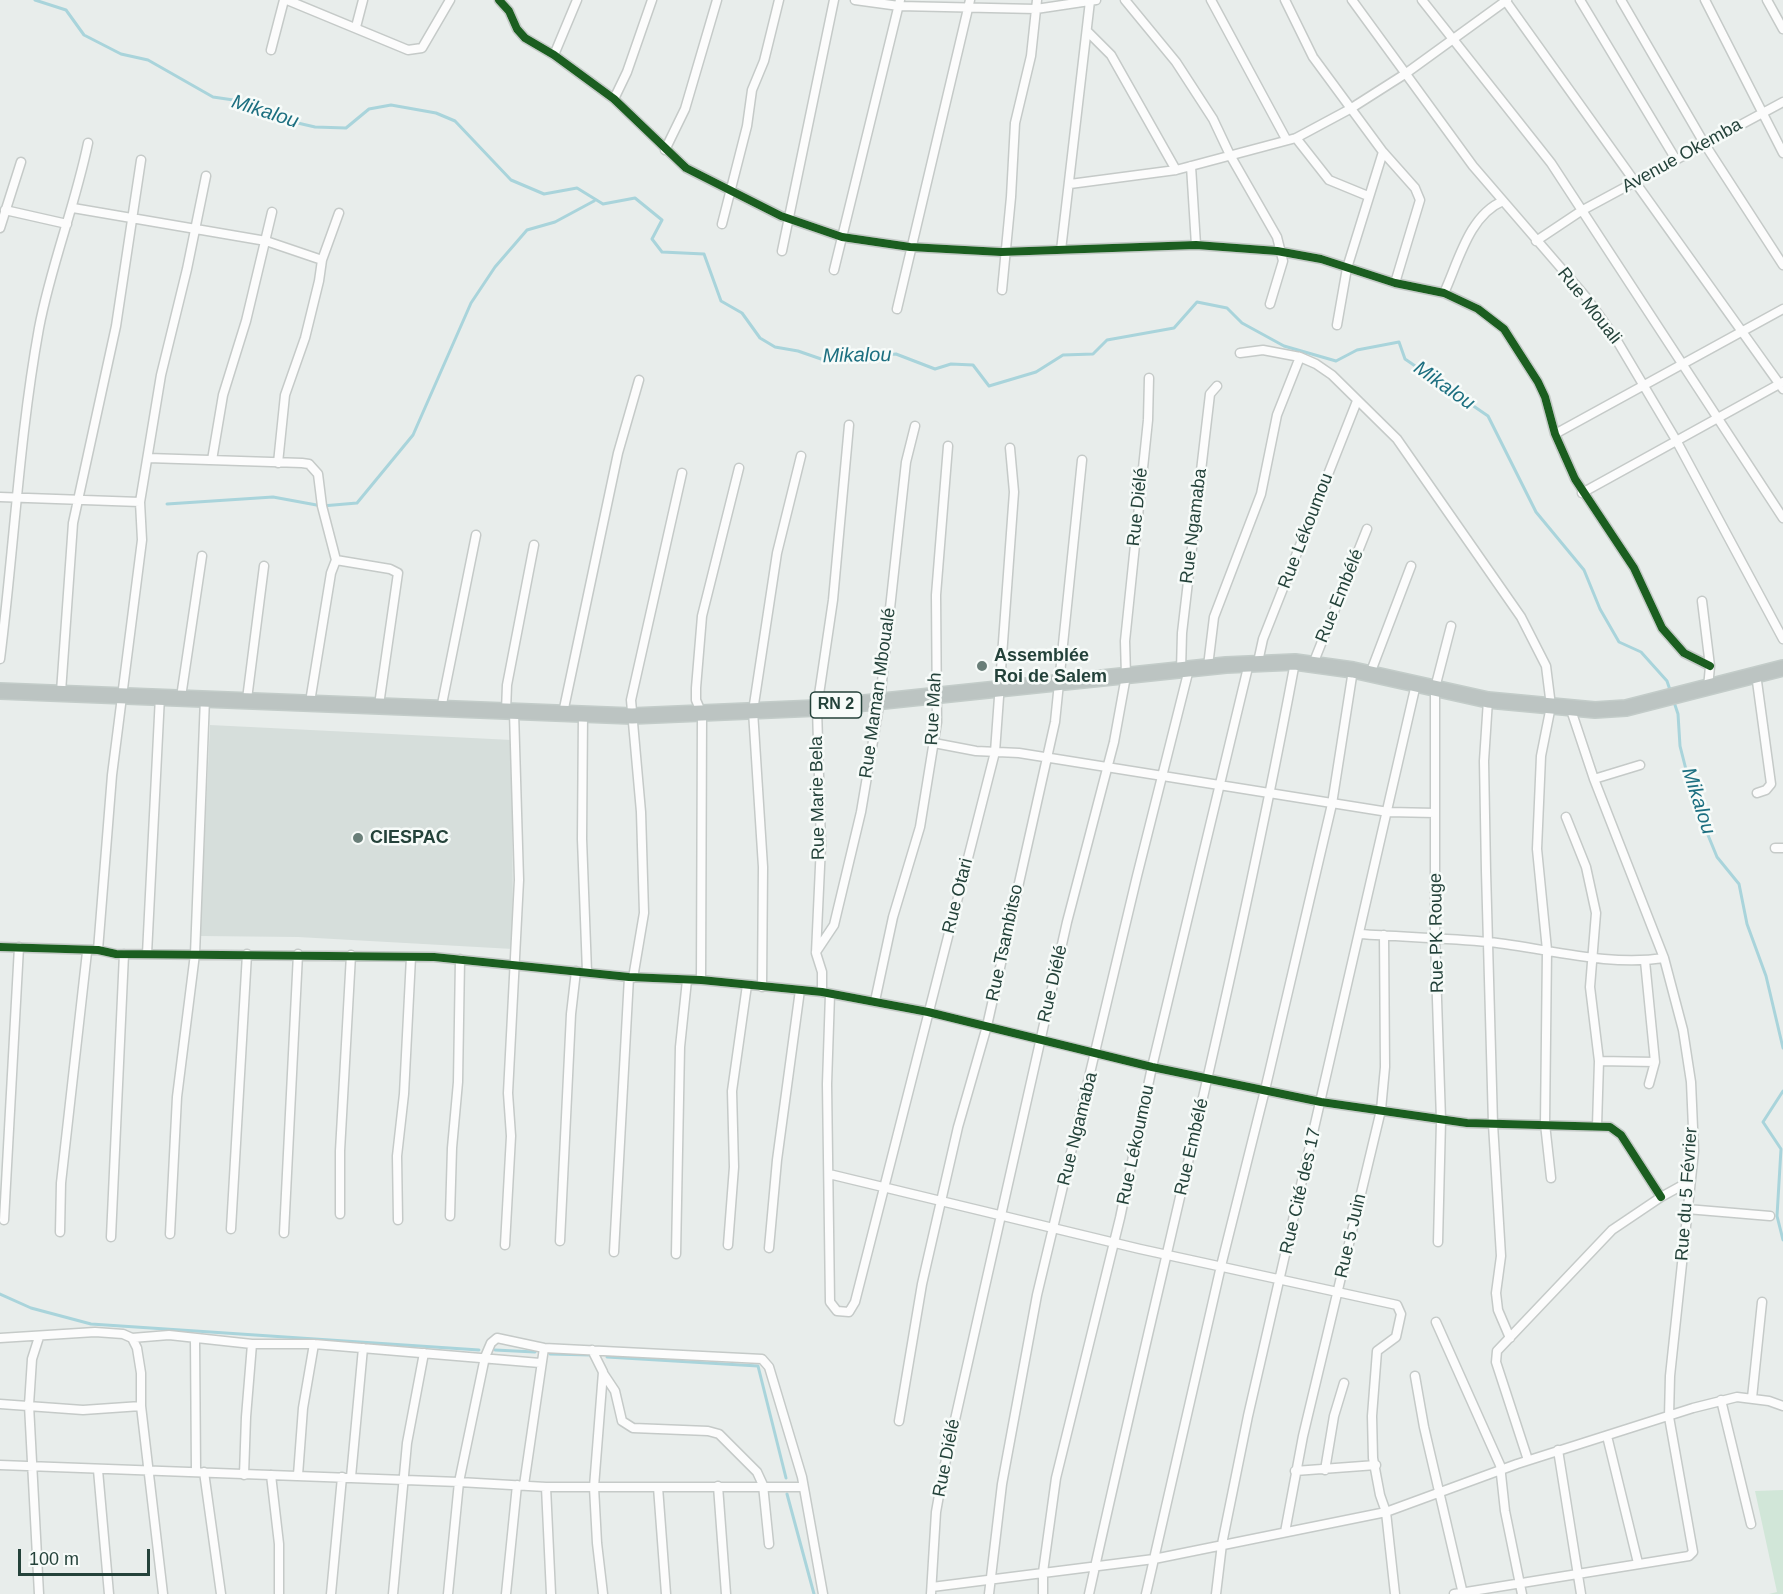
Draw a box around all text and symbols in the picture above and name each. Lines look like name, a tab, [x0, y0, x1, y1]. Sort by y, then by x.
water label: Mikalou	[229, 90, 301, 134]
street label: Avenue Okemba	[1618, 114, 1746, 198]
street label: Rue Mouali	[1552, 263, 1626, 349]
water label: Mikalou	[822, 343, 892, 369]
water label: Mikalou	[1409, 356, 1479, 416]
street label: Rue Diélé	[1123, 467, 1153, 547]
street label: Rue Ngamaba	[1176, 467, 1212, 585]
street label: Rue Lékoumou	[1274, 470, 1338, 592]
street label: Rue Embélé	[1311, 546, 1369, 646]
street label: Rue Maman Mboualé	[855, 606, 901, 780]
place label: Assemblée Roi de Salem	[994, 645, 1107, 688]
marker: Assemblée Roi de Salem	[975, 659, 989, 673]
street label: Rue Mah	[921, 672, 947, 746]
road number: RN 2	[810, 692, 862, 718]
street label: Rue Marie Bela	[806, 736, 830, 860]
water label: Mikalou	[1676, 765, 1720, 837]
place label: CIESPAC	[370, 827, 449, 849]
marker: CIESPAC	[351, 831, 365, 845]
street label: Rue Otari	[938, 856, 978, 936]
street label: Rue PK Rouge	[1425, 873, 1449, 993]
street label: Rue Tsambitso	[982, 883, 1028, 1003]
street label: Rue Diélé	[1034, 943, 1072, 1025]
street label: Rue Ngamaba	[1053, 1070, 1103, 1188]
street label: Rue Lékoumou	[1113, 1083, 1159, 1207]
street label: Rue Embélé	[1170, 1096, 1214, 1198]
street label: Rue Cité des 17	[1276, 1126, 1326, 1256]
street label: Rue du 5 Février	[1672, 1126, 1702, 1262]
street label: Rue 5 Juin	[1331, 1192, 1371, 1280]
street label: Rue Diélé	[929, 1417, 965, 1499]
scale bar	[21, 1537, 153, 1575]
text: 100 m	[29, 1549, 79, 1569]

